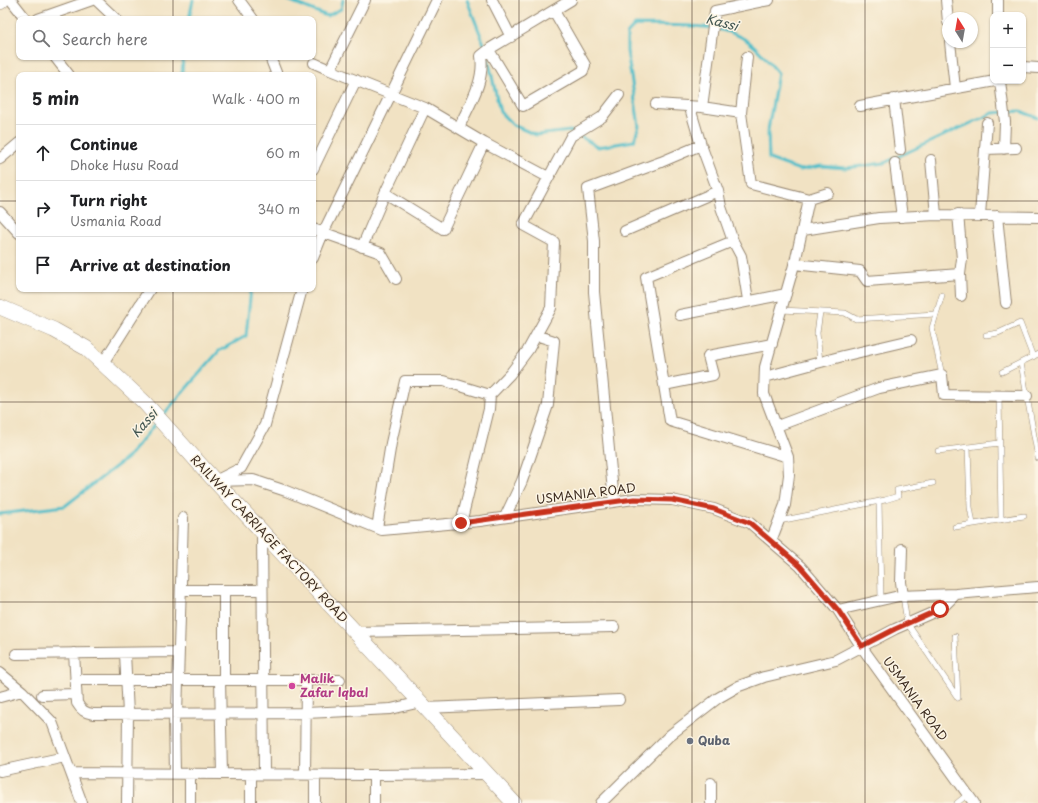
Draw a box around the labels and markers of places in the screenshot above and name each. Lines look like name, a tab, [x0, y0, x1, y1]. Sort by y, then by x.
place label: Malik Zafar Iqbal	[300, 669, 368, 701]
marker: Malik Zafar Iqbal	[287, 681, 297, 691]
place label: Quba	[698, 731, 730, 749]
marker: Quba	[685, 736, 695, 746]

